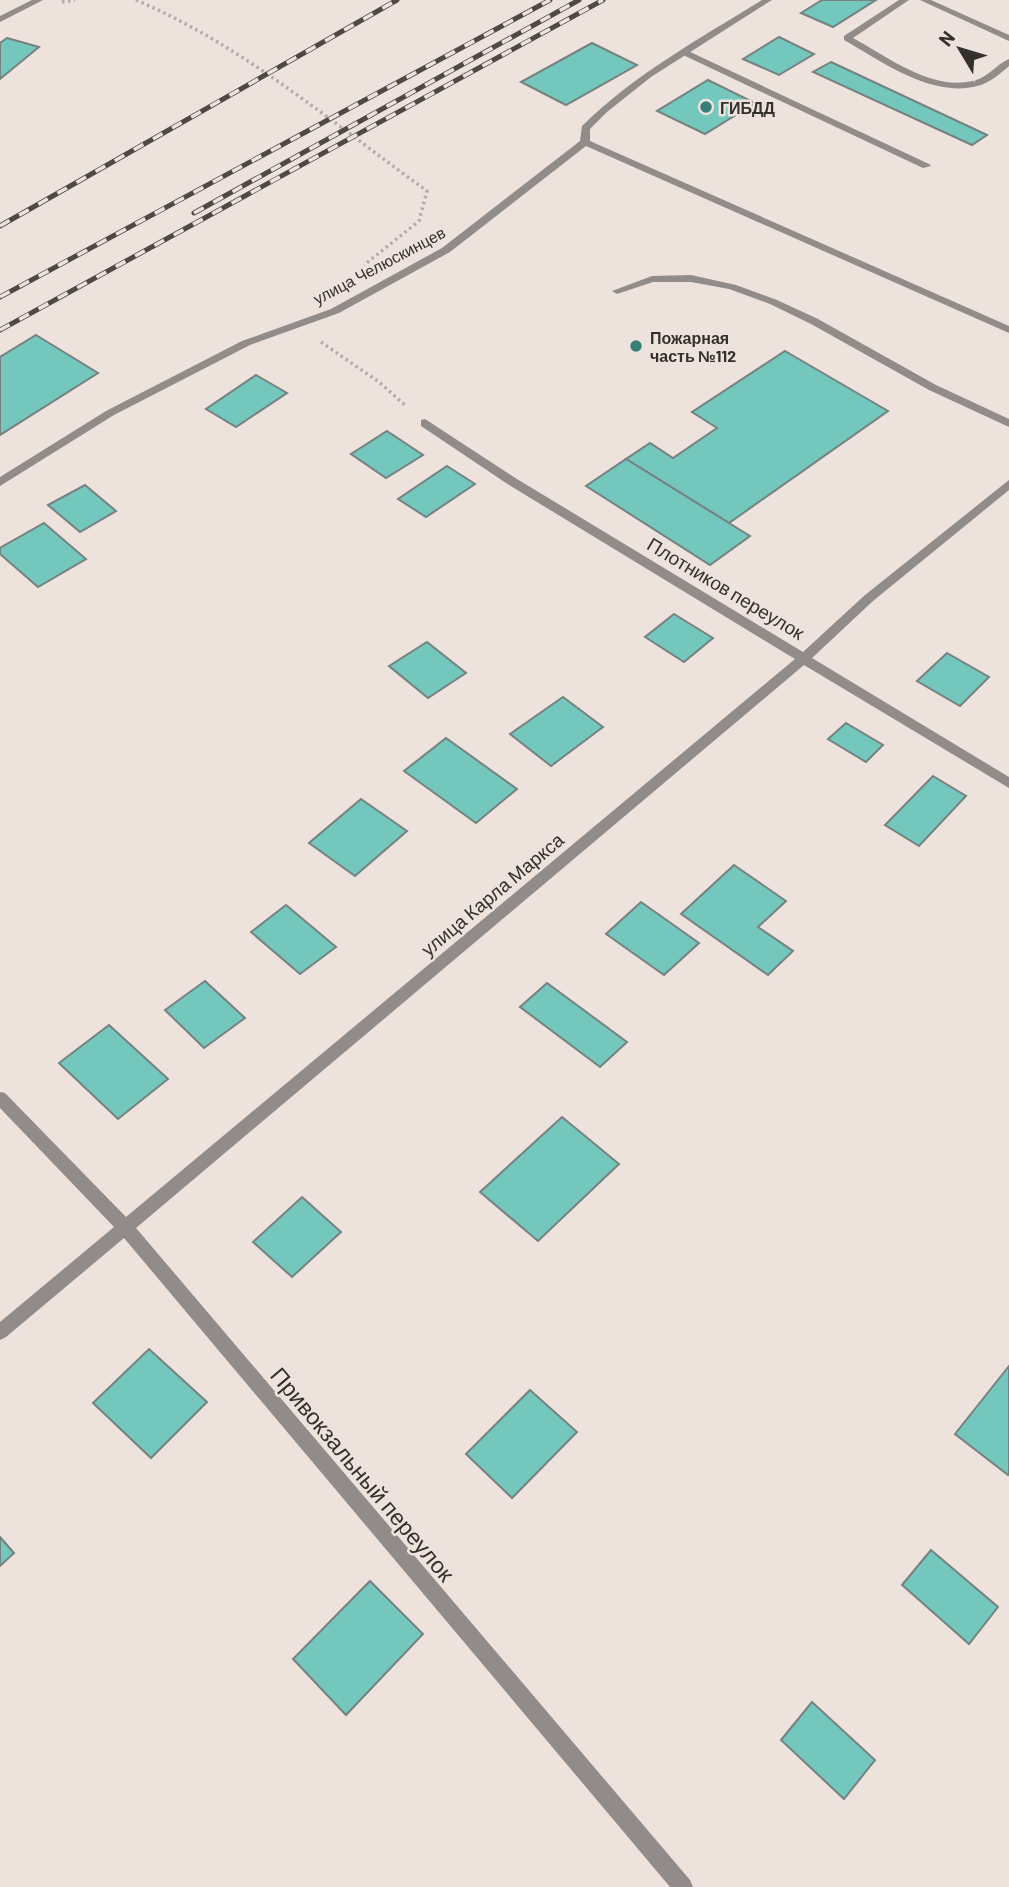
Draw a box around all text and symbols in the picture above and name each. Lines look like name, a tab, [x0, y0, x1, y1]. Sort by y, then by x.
north arrow	[925, 14, 995, 84]
text: N	[933, 26, 959, 50]
place label: ГИБДД	[720, 98, 775, 117]
marker: ГИБДД	[698, 99, 714, 115]
street label: улица Челюскинцев	[310, 222, 448, 308]
place label: Пожарная часть №112	[650, 328, 736, 365]
marker: Пожарная часть №112	[628, 338, 644, 354]
street label: Плотников переулок	[643, 532, 809, 644]
street label: улица Карла Маркса	[416, 827, 568, 960]
street label: Привокзальный переулок	[265, 1361, 461, 1587]

